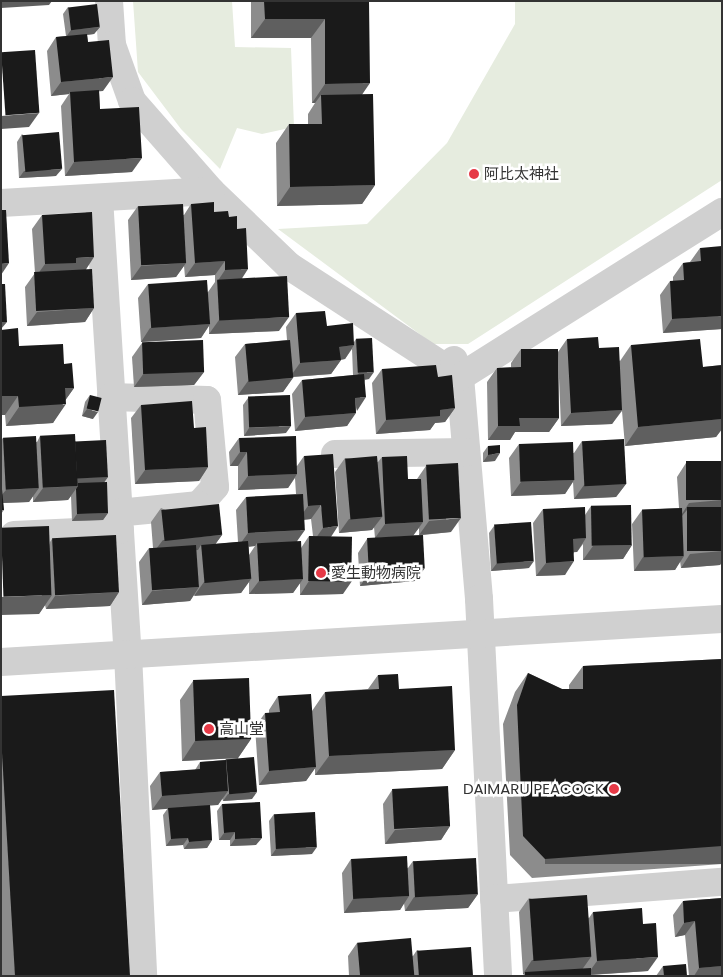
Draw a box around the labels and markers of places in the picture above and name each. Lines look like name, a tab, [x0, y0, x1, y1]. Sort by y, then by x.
place label: 阿比太神社	[484, 165, 559, 183]
marker: 阿比太神社	[468, 168, 480, 180]
place label: 愛生動物病院	[331, 564, 421, 582]
marker: 愛生動物病院	[315, 567, 327, 579]
place label: 高山堂	[219, 720, 264, 738]
marker: 高山堂	[203, 723, 215, 735]
place label: DAIMARU PEACOCK	[463, 780, 604, 798]
marker: DAIMARU PEACOCK	[608, 783, 620, 795]

